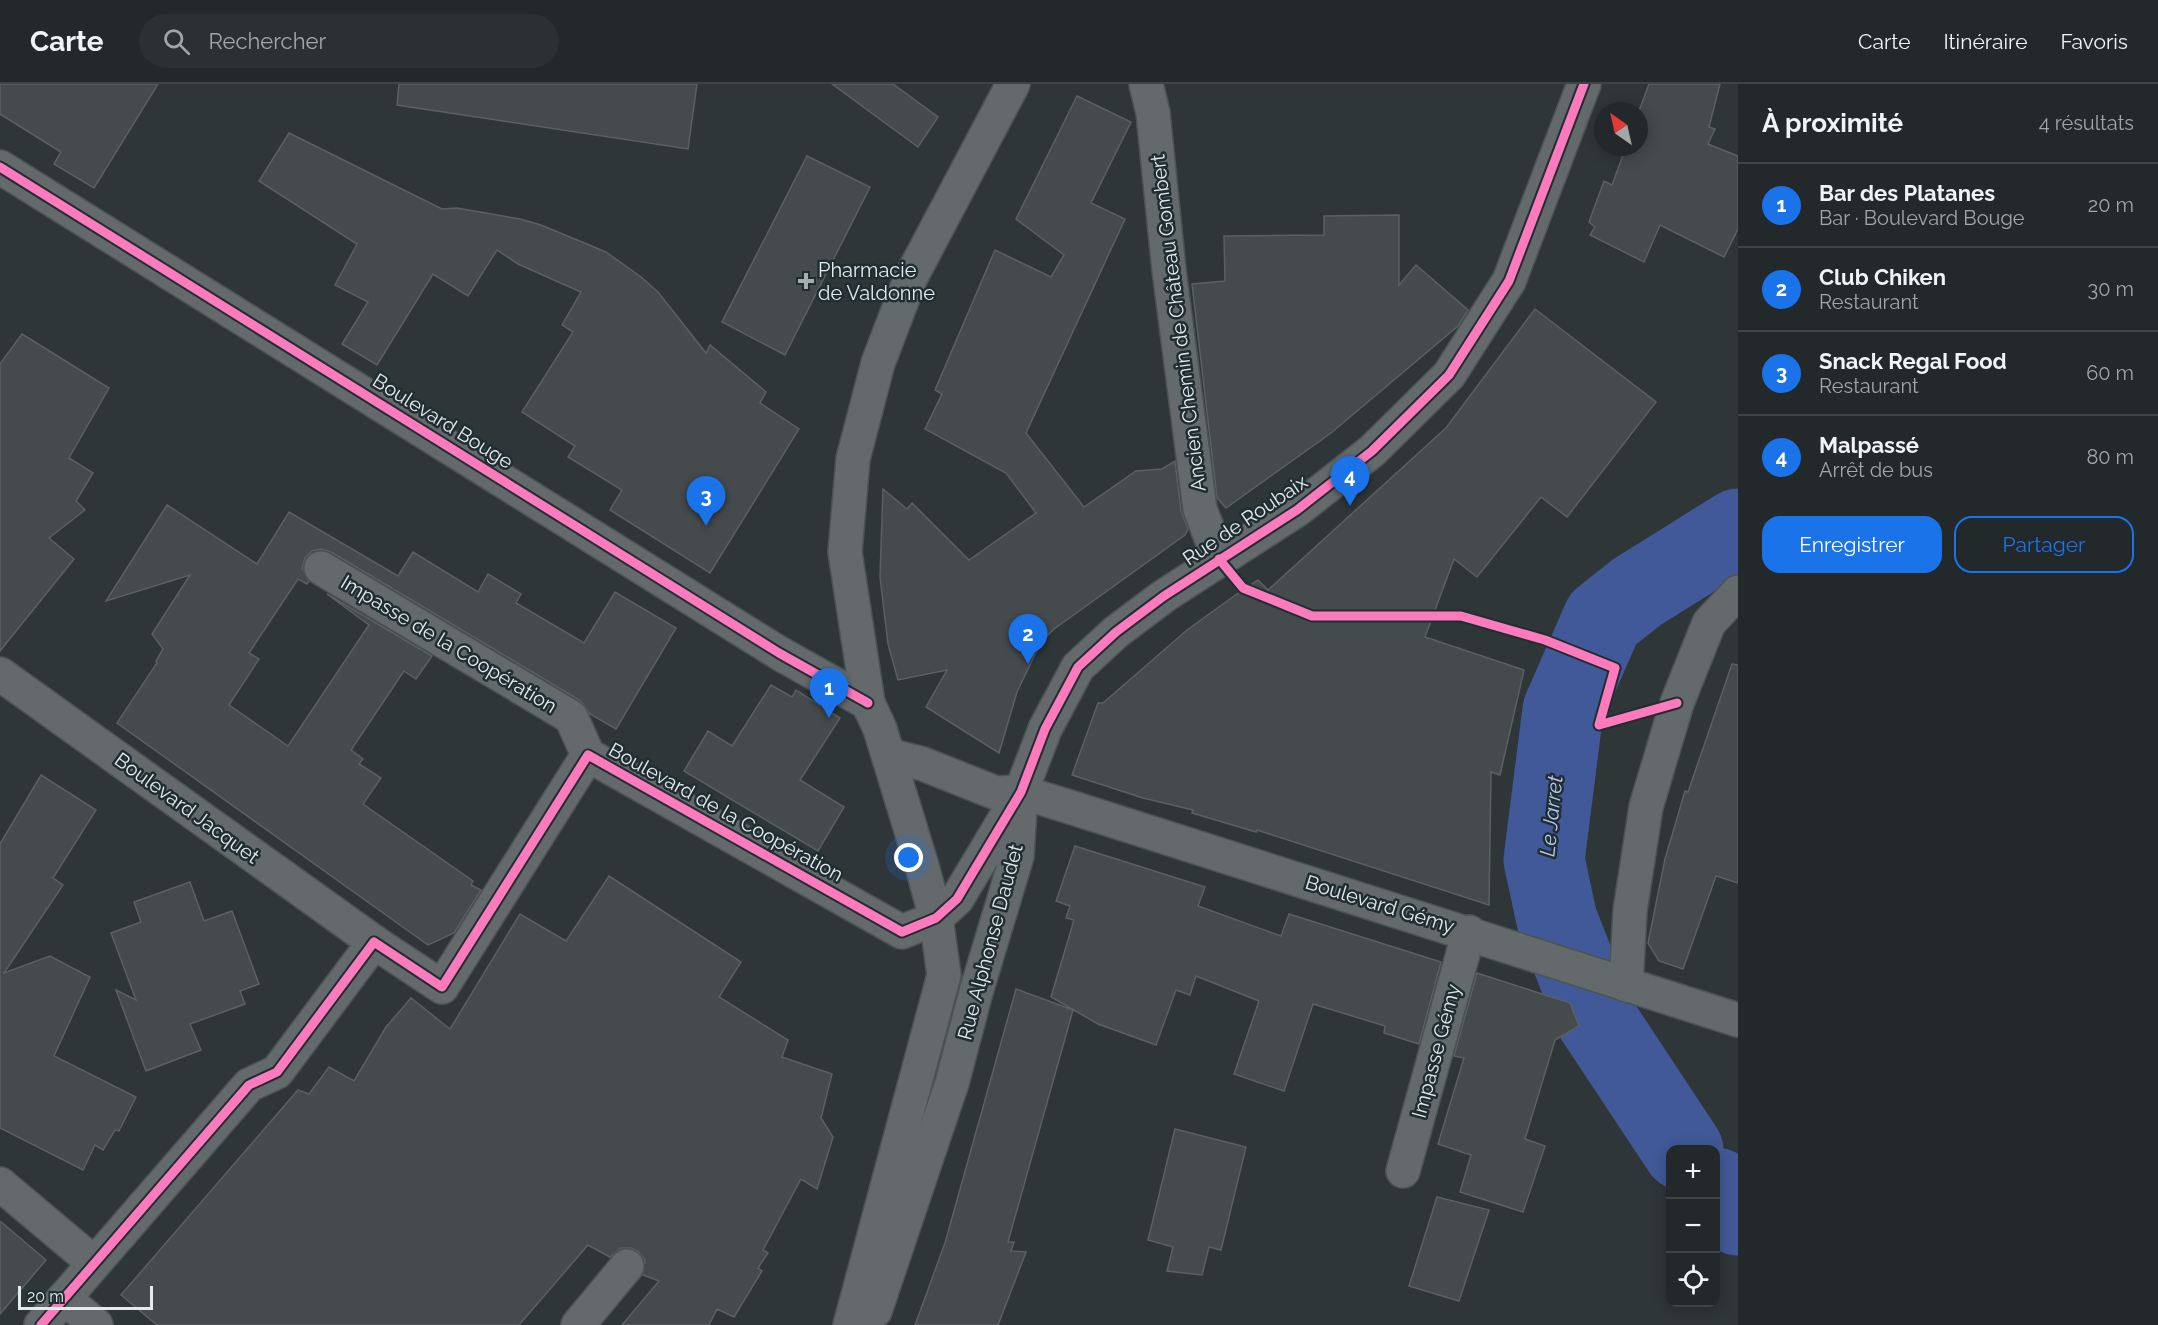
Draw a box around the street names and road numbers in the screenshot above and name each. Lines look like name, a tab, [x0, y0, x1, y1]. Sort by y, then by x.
street label: Ancien Chemin de Château Gombert	[1145, 153, 1211, 493]
street label: Boulevard Bouge	[368, 368, 518, 474]
street label: Rue de Roubaix	[1178, 469, 1312, 571]
street label: Impasse de la Coopération	[337, 570, 561, 718]
street label: Boulevard de la Coopération	[605, 737, 847, 887]
street label: Boulevard Jacquet	[110, 747, 264, 869]
street label: Rue Alphonse Daudet	[952, 841, 1028, 1043]
street label: Boulevard Gémy	[1303, 870, 1458, 938]
street label: Impasse Gémy	[1407, 981, 1465, 1121]

